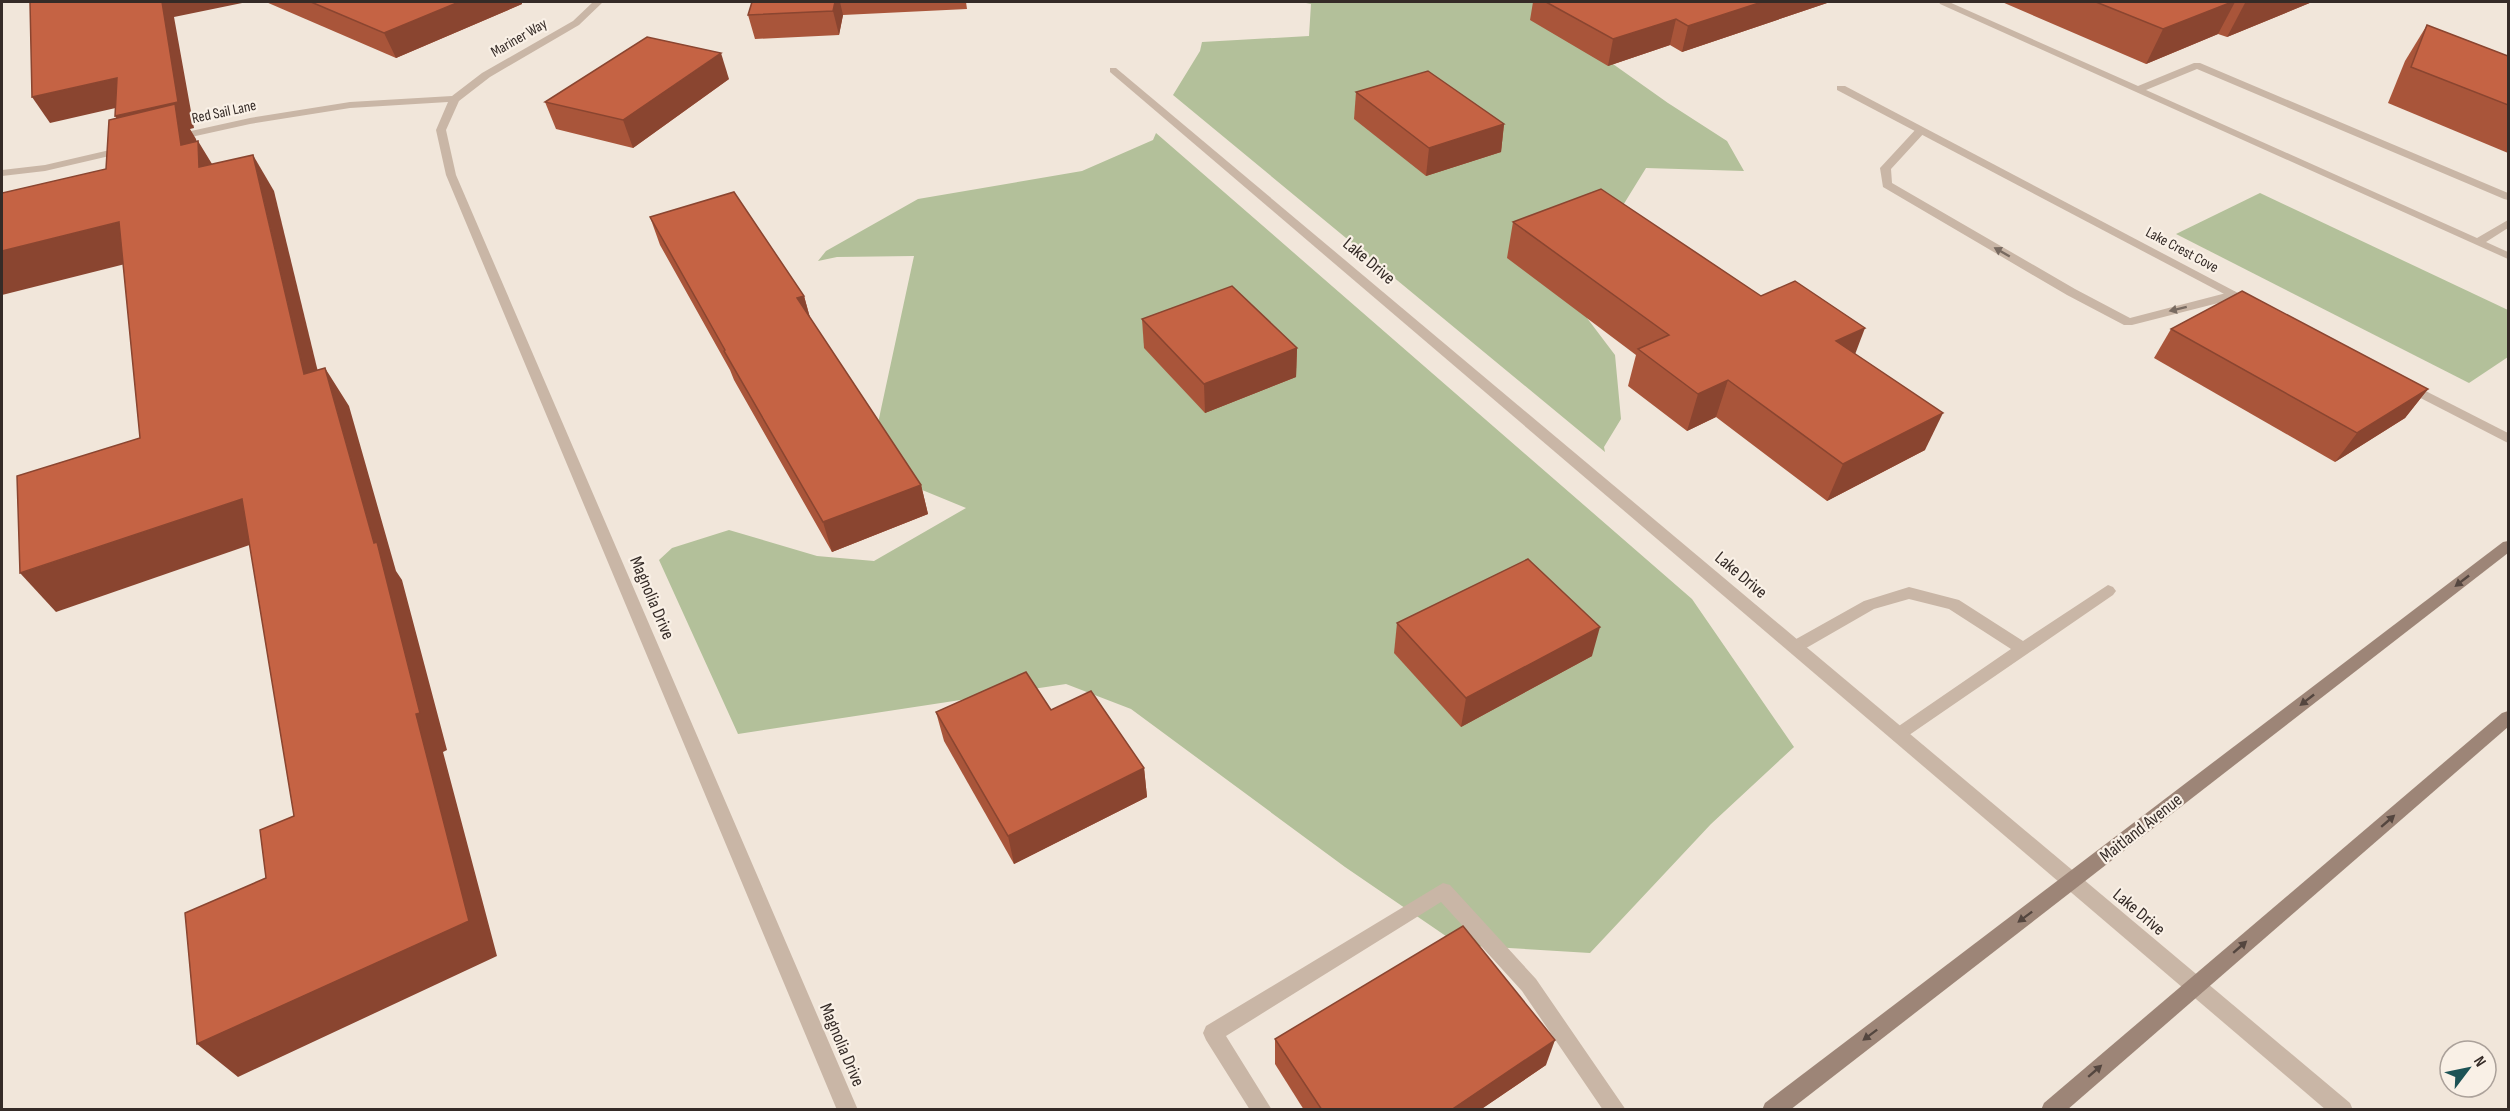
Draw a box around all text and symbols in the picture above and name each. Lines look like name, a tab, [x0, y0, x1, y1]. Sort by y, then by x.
street label: Mariner Way	[488, 14, 551, 62]
street label: Red Sail Lane	[190, 96, 258, 128]
street label: Lake Crest Cove	[2142, 223, 2222, 277]
street label: Lake Drive	[1339, 233, 1399, 289]
one-way arrow	[1994, 247, 2010, 258]
one-way arrow	[2168, 305, 2187, 315]
street label: Lake Drive	[1711, 547, 1771, 603]
street label: Magnolia Drive	[625, 553, 679, 643]
one-way arrow	[2454, 575, 2470, 588]
one-way arrow	[2300, 694, 2316, 706]
street label: Maitland Avenue	[2096, 789, 2186, 867]
one-way arrow	[2380, 814, 2396, 827]
street label: Lake Drive	[2109, 884, 2169, 940]
one-way arrow	[2017, 910, 2033, 923]
one-way arrow	[2232, 941, 2247, 954]
street label: Magnolia Drive	[815, 1000, 869, 1090]
one-way arrow	[1862, 1028, 1878, 1041]
north arrow	[2438, 1039, 2498, 1099]
text: N	[2469, 1053, 2490, 1071]
one-way arrow	[2087, 1065, 2103, 1078]

